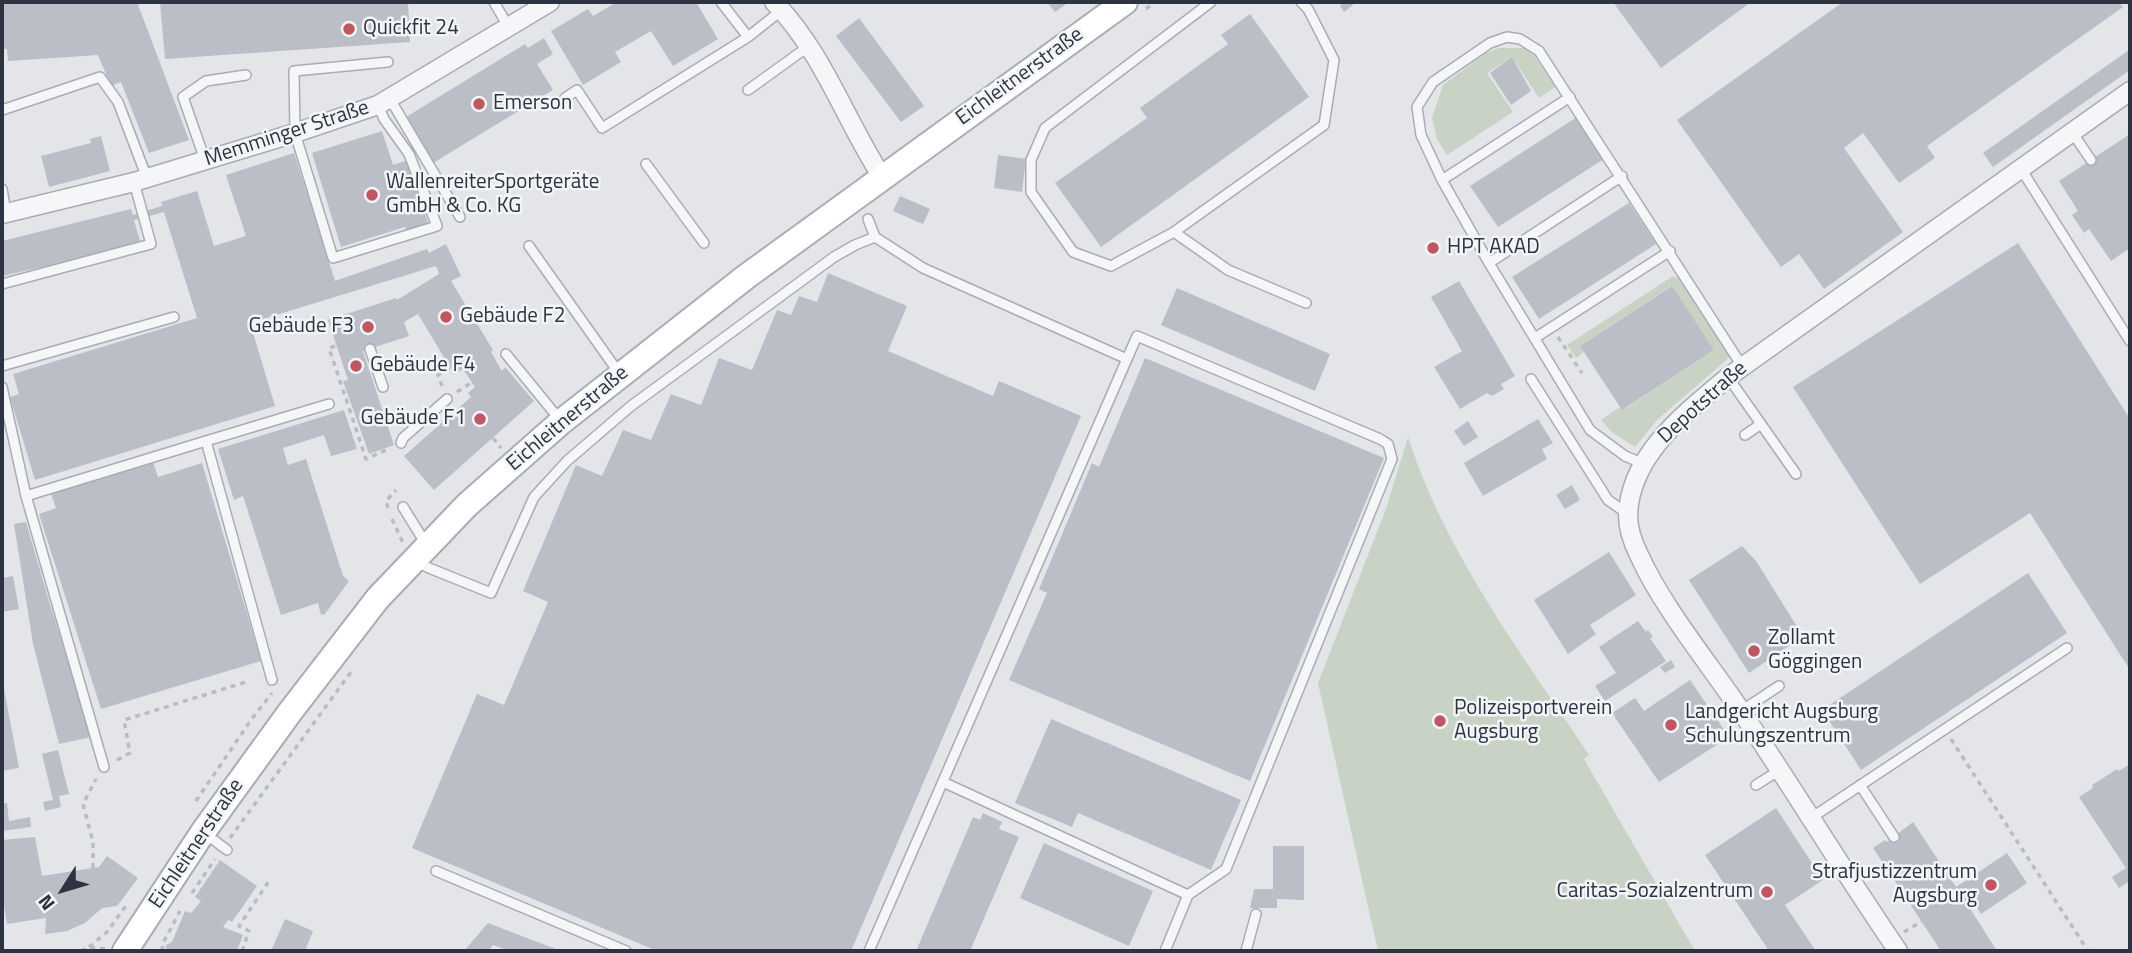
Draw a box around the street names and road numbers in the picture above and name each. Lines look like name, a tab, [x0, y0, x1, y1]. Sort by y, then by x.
street label: Eichleitnerstraße	[952, 22, 1088, 132]
street label: Memminger Straße	[202, 96, 372, 172]
street label: Depotstraße	[1653, 356, 1753, 450]
street label: Eichleitnerstraße	[502, 361, 634, 477]
street label: Eichleitnerstraße	[144, 774, 250, 914]

